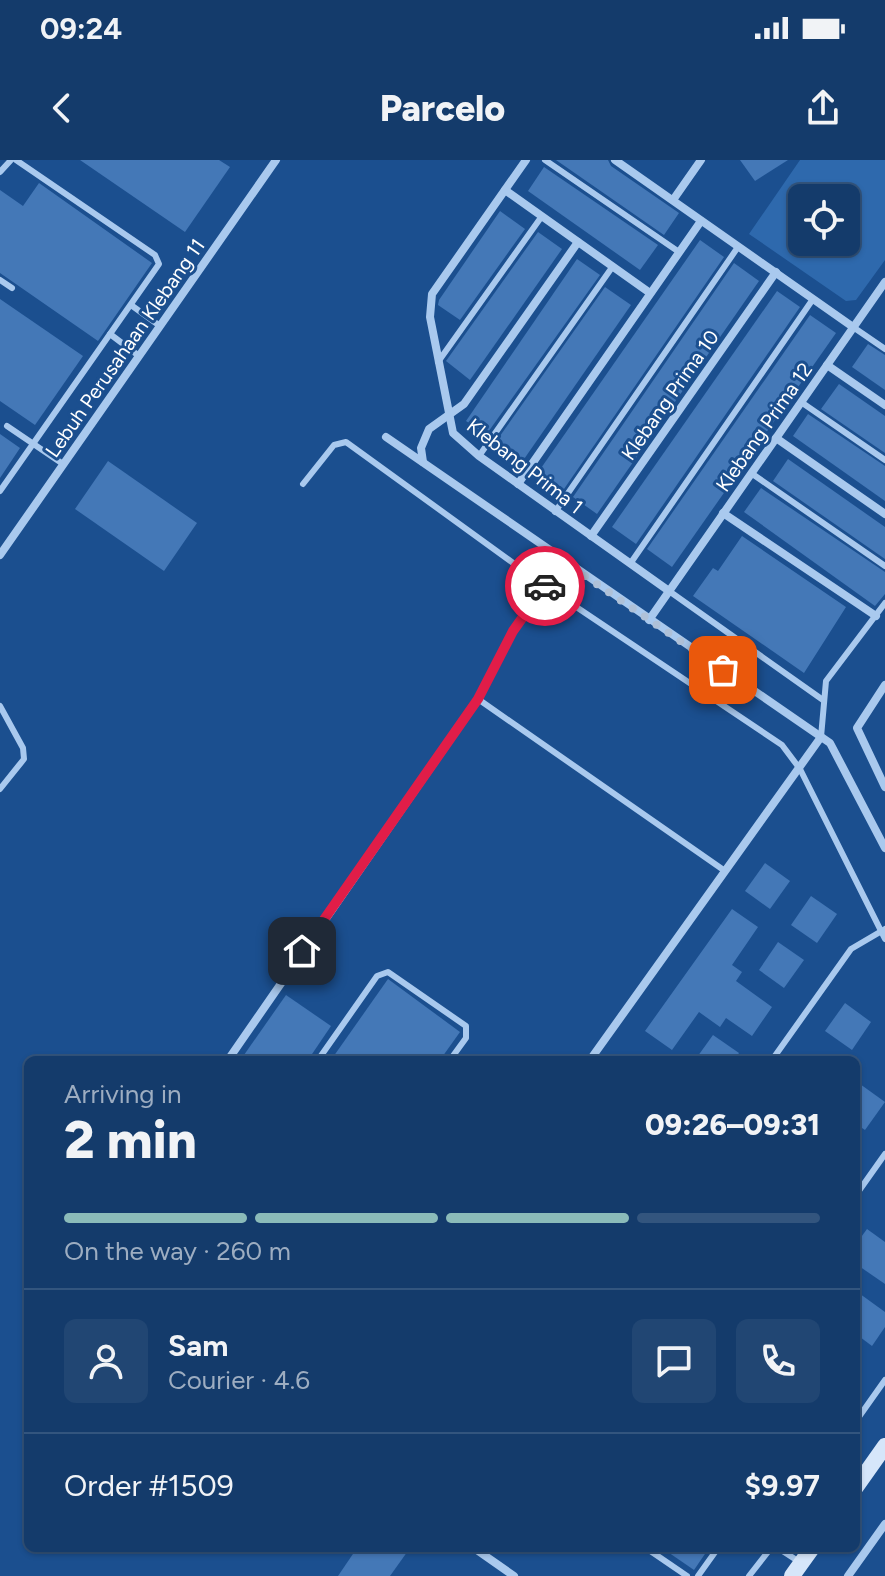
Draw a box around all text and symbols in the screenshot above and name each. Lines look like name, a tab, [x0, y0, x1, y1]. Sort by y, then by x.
text: 09:24	[40, 10, 122, 47]
icon: back	[40, 86, 84, 130]
icon: share	[801, 86, 845, 130]
text: Parcelo	[380, 87, 505, 130]
map controls	[788, 184, 860, 256]
button: locate	[788, 184, 860, 256]
street label: Lebuh Perusahaan Klebang 11	[40, 234, 210, 462]
street label: Klebang Prima 10	[616, 325, 724, 465]
street label: Klebang Prima 12	[711, 358, 817, 496]
street label: Klebang Prima 1	[462, 413, 588, 519]
courier	[505, 546, 585, 626]
icon: car	[523, 564, 567, 608]
pin	[689, 636, 757, 704]
icon: bag	[701, 648, 745, 692]
pin	[268, 917, 336, 985]
icon: home	[280, 929, 324, 973]
text: Arriving in	[64, 1078, 182, 1110]
text: 09:26–09:31	[645, 1106, 820, 1143]
text: 2 min	[64, 1109, 197, 1171]
text: On the way · 260 m	[64, 1235, 291, 1267]
button: person	[64, 1319, 148, 1403]
button: chat	[632, 1319, 716, 1403]
button: phone	[736, 1319, 820, 1403]
text: Sam	[168, 1327, 228, 1364]
text: Courier · 4.6	[168, 1364, 310, 1396]
text: Order #1509	[64, 1467, 234, 1504]
text: $9.97	[744, 1467, 820, 1504]

